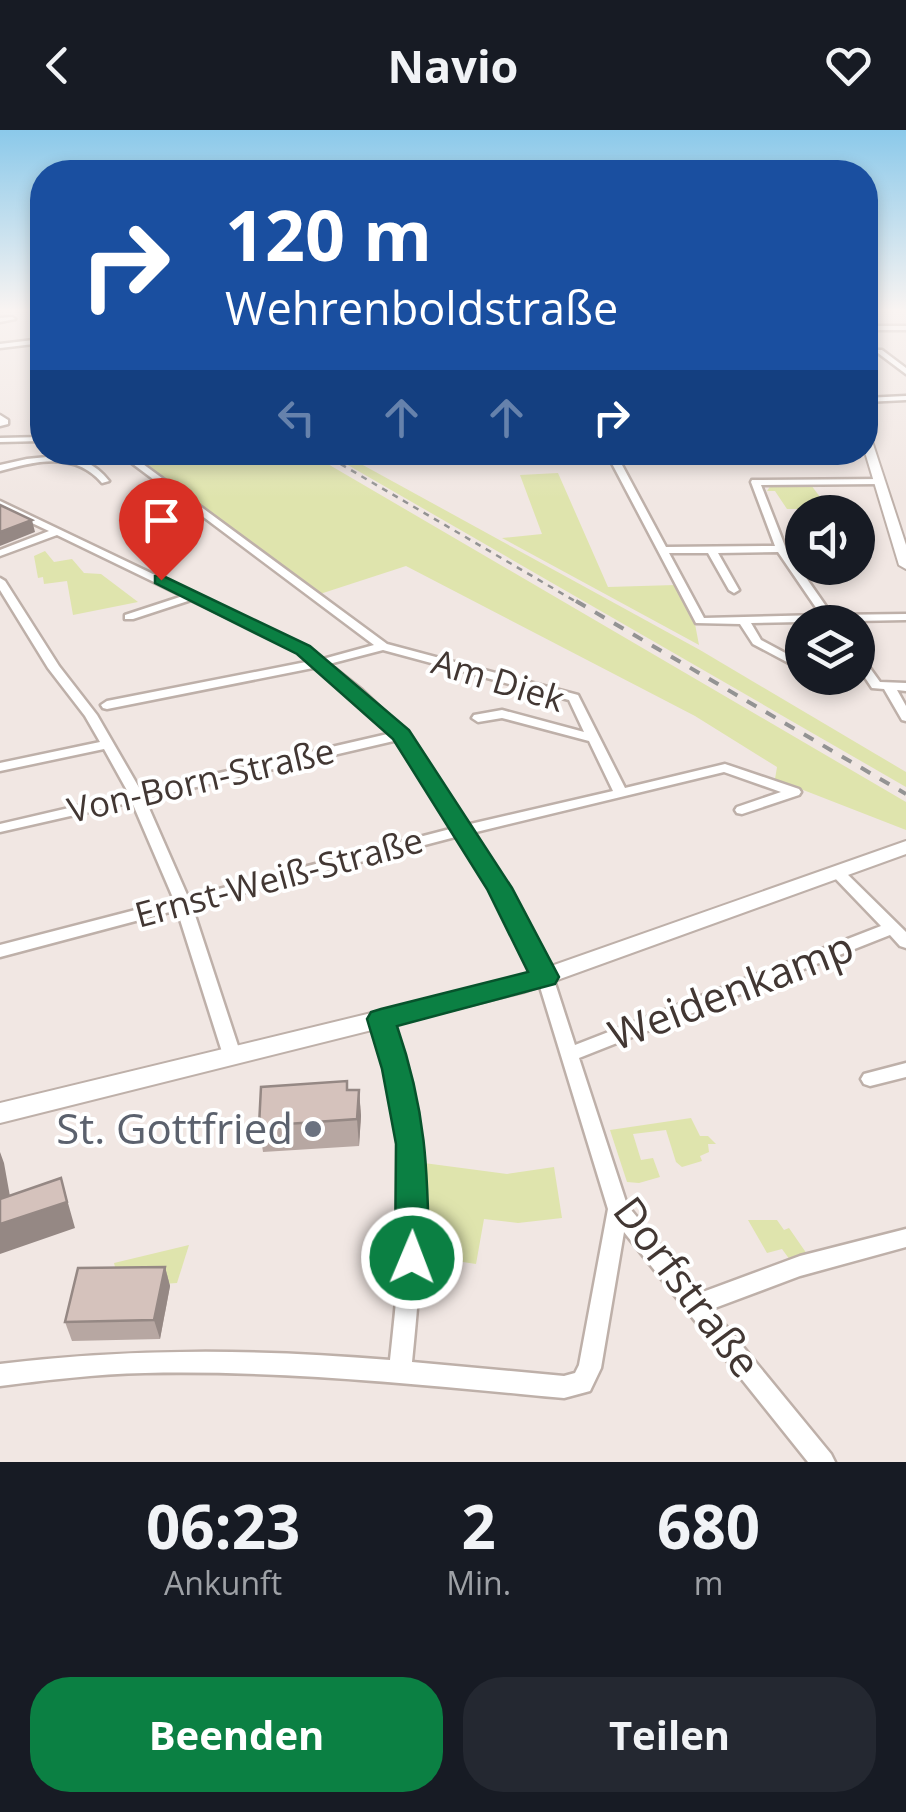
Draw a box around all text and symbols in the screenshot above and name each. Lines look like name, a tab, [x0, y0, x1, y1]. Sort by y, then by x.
text: Navio	[388, 35, 518, 96]
icon: back	[30, 38, 85, 93]
icon: heart	[821, 38, 876, 93]
text: 120 m	[225, 186, 432, 282]
icon: right	[60, 200, 190, 330]
text: Wehrenboldstraße	[225, 277, 618, 338]
icon: left	[269, 390, 324, 445]
icon: ahead	[374, 390, 429, 445]
icon: ahead	[479, 390, 534, 445]
icon: right	[584, 390, 639, 445]
pin	[119, 478, 204, 581]
icon: arrive	[134, 493, 189, 548]
map controls	[785, 495, 875, 695]
button: sound	[785, 495, 875, 585]
button: layers	[785, 605, 875, 695]
street label: Am Diek	[427, 637, 571, 722]
street label: Von-Born-Straße	[63, 726, 339, 833]
street label: Ernst-Weiß-Straße	[129, 816, 428, 938]
street label: Weidenkamp	[600, 917, 861, 1062]
place label: St. Gottfried	[56, 1099, 293, 1156]
marker: St. Gottfried	[302, 1118, 324, 1140]
street label: Dorfstraße	[602, 1184, 775, 1388]
position arrow	[360, 1206, 464, 1310]
text: 06:23	[146, 1485, 300, 1567]
text: 2	[462, 1485, 496, 1567]
text: 680	[657, 1485, 760, 1567]
text: Ankunft	[164, 1561, 282, 1604]
text: Min.	[446, 1561, 511, 1604]
text: m	[694, 1561, 723, 1604]
button: Beenden	[30, 1677, 443, 1792]
button: Teilen	[463, 1677, 876, 1792]

